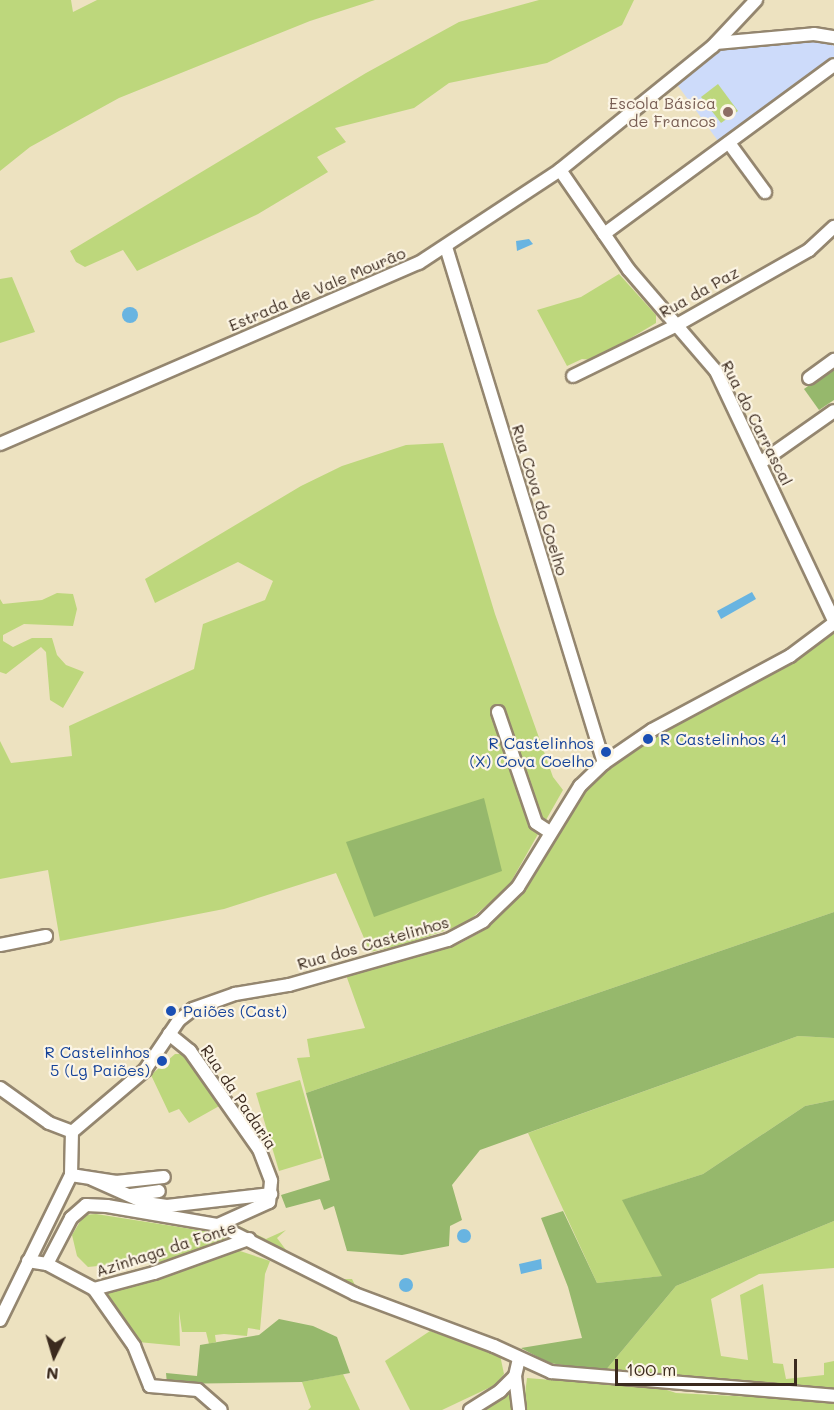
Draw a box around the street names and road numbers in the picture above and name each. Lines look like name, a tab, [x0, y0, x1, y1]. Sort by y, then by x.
street label: Estrada de Vale Mourão	[226, 243, 408, 335]
street label: Rua da Paz	[656, 262, 742, 322]
street label: Rua do Carrascal	[717, 357, 797, 489]
street label: Rua Cova do Coelho	[508, 422, 572, 578]
street label: Rua dos Castelinhos	[295, 912, 451, 974]
street label: Rua da Padaria	[197, 1041, 281, 1153]
street label: Azinhaga da Fonte	[93, 1217, 239, 1281]

